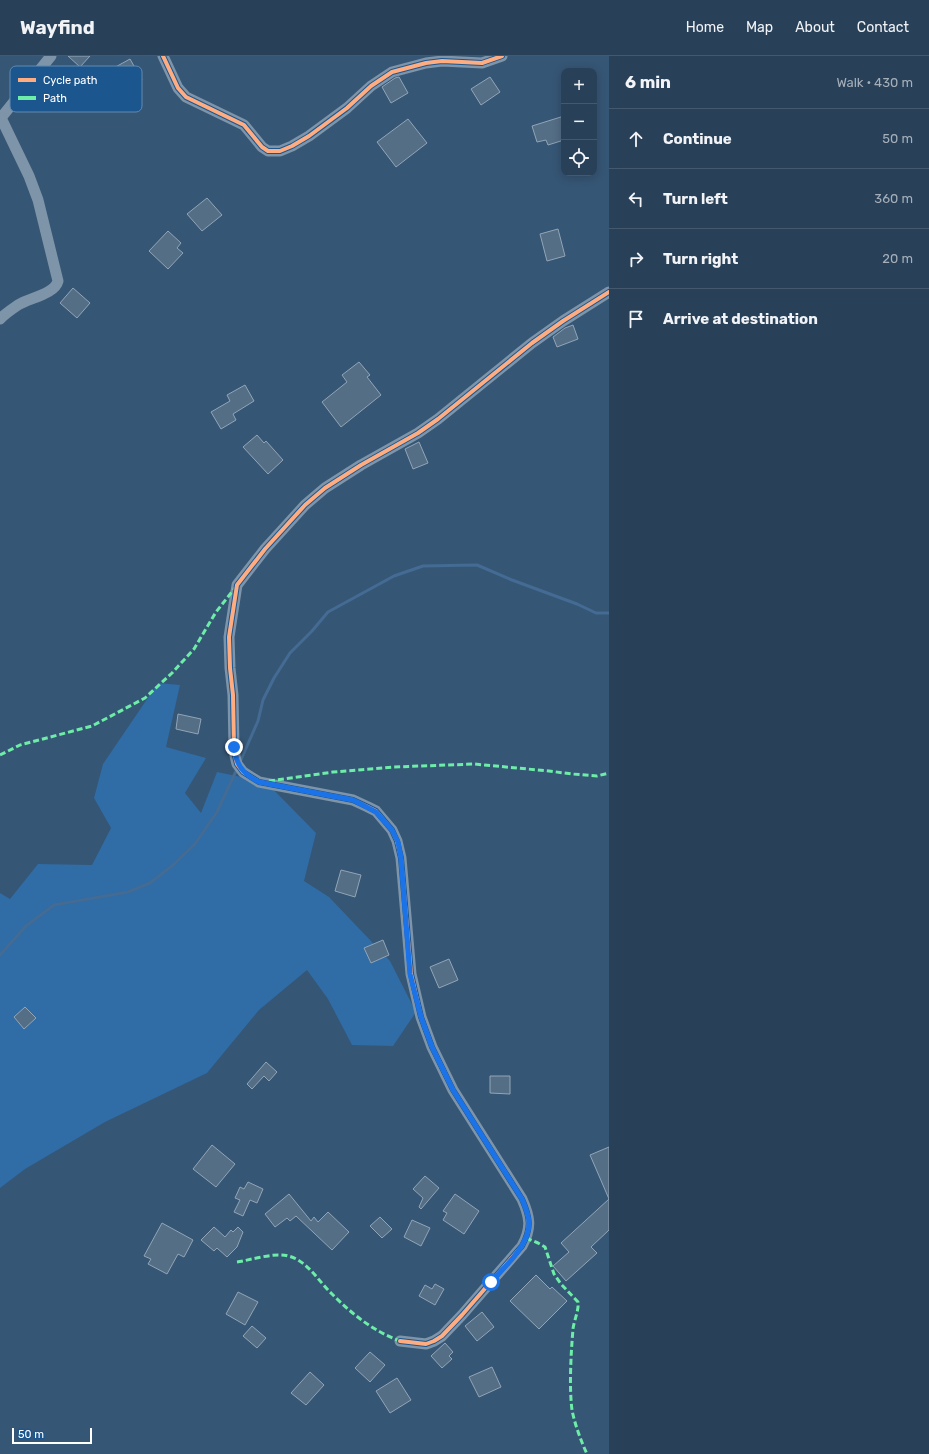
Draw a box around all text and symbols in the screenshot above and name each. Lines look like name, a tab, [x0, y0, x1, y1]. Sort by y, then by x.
text: Wayfind	[20, 16, 95, 39]
text: Home	[686, 19, 724, 36]
text: Map	[746, 19, 773, 36]
text: About	[795, 19, 835, 36]
text: Contact	[857, 19, 909, 36]
legend	[10, 66, 142, 112]
map controls	[561, 68, 597, 176]
button: +	[561, 68, 597, 104]
text: 6 min	[625, 72, 671, 92]
text: Cycle path	[43, 74, 97, 87]
text: Walk · 430 m	[836, 75, 913, 90]
text: Path	[43, 92, 67, 105]
button: −	[561, 104, 597, 140]
icon: ahead	[625, 128, 647, 150]
text: Continue	[663, 130, 732, 148]
text: 50 m	[882, 131, 913, 146]
button: locate	[561, 140, 597, 176]
icon: left	[625, 188, 647, 210]
text: Turn left	[663, 190, 728, 208]
text: 360 m	[874, 191, 913, 206]
icon: right	[625, 248, 647, 270]
text: Turn right	[663, 250, 738, 268]
text: 20 m	[882, 251, 913, 266]
icon: arrive	[625, 308, 647, 330]
text: Arrive at destination	[663, 310, 818, 328]
route end	[225, 738, 243, 756]
route start	[482, 1273, 500, 1291]
scale bar	[12, 1426, 92, 1445]
text: 50 m	[18, 1428, 44, 1441]

